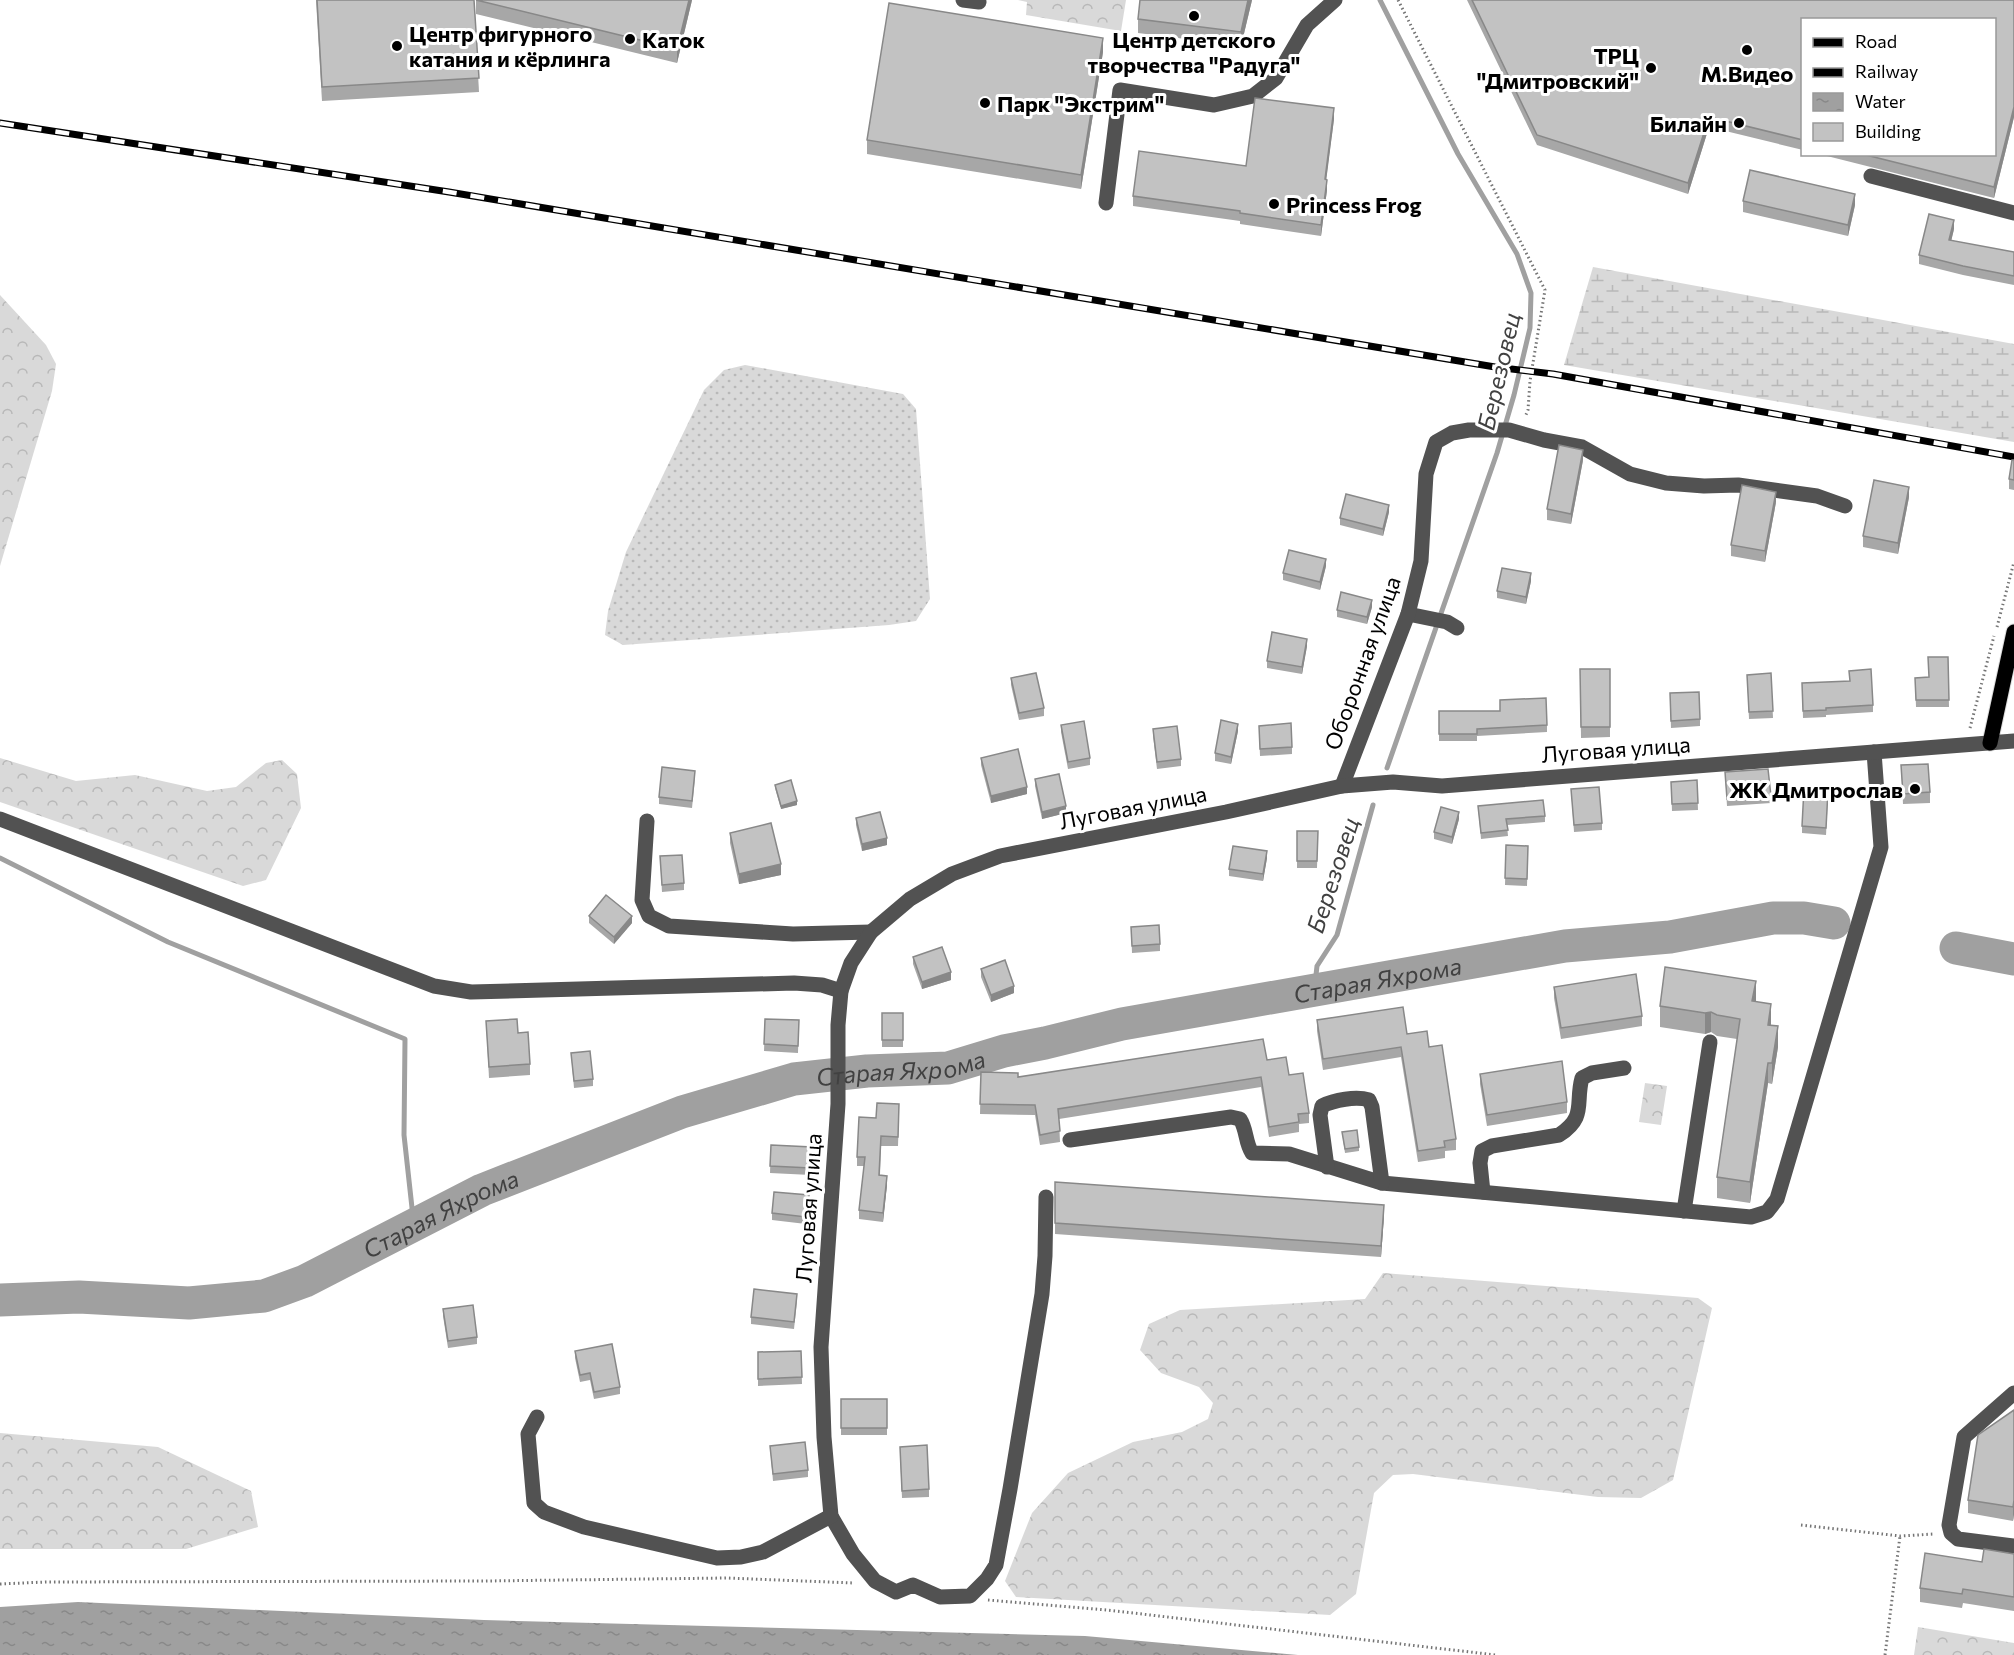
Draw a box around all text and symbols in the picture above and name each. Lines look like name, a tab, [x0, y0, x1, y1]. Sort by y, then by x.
marker: Центр детского творчества "Радуга"	[1187, 9, 1201, 23]
legend	[1801, 18, 1996, 156]
place label: Центр фигурного катания и кёрлинга	[409, 20, 610, 72]
place label: Каток	[642, 26, 705, 53]
place label: Центр детского творчества "Радуга"	[1088, 26, 1300, 78]
text: Road	[1855, 30, 1897, 52]
marker: Каток	[623, 32, 637, 46]
marker: Центр фигурного катания и кёрлинга	[390, 39, 404, 53]
place label: ТРЦ "Дмитровский"	[1477, 42, 1639, 94]
marker: М.Видео	[1740, 43, 1754, 57]
place label: М.Видео	[1701, 60, 1793, 87]
text: Railway	[1855, 60, 1918, 82]
marker: ТРЦ "Дмитровский"	[1644, 61, 1658, 75]
place label: Парк "Экстрим"	[997, 90, 1164, 117]
text: Water	[1855, 90, 1906, 112]
marker: Парк "Экстрим"	[978, 96, 992, 110]
place label: Билайн	[1650, 110, 1727, 137]
marker: Билайн	[1732, 116, 1746, 130]
text: Building	[1855, 120, 1921, 142]
place label: Princess Frog	[1286, 191, 1422, 218]
marker: Princess Frog	[1267, 197, 1281, 211]
water label: Березовец	[1470, 309, 1526, 433]
street label: Оборонная улица	[1318, 572, 1406, 754]
street label: Луговая улица	[1540, 730, 1692, 768]
place label: ЖК Дмитрослав	[1729, 776, 1903, 803]
street label: Луговая улица	[1057, 779, 1209, 835]
marker: ЖК Дмитрослав	[1908, 782, 1922, 796]
water label: Березовец	[1300, 814, 1364, 936]
water label: Старая Яхрома	[1291, 950, 1464, 1008]
water label: Старая Яхрома	[814, 1043, 989, 1091]
street label: Луговая улица	[789, 1132, 827, 1284]
water label: Старая Яхрома	[358, 1163, 523, 1263]

